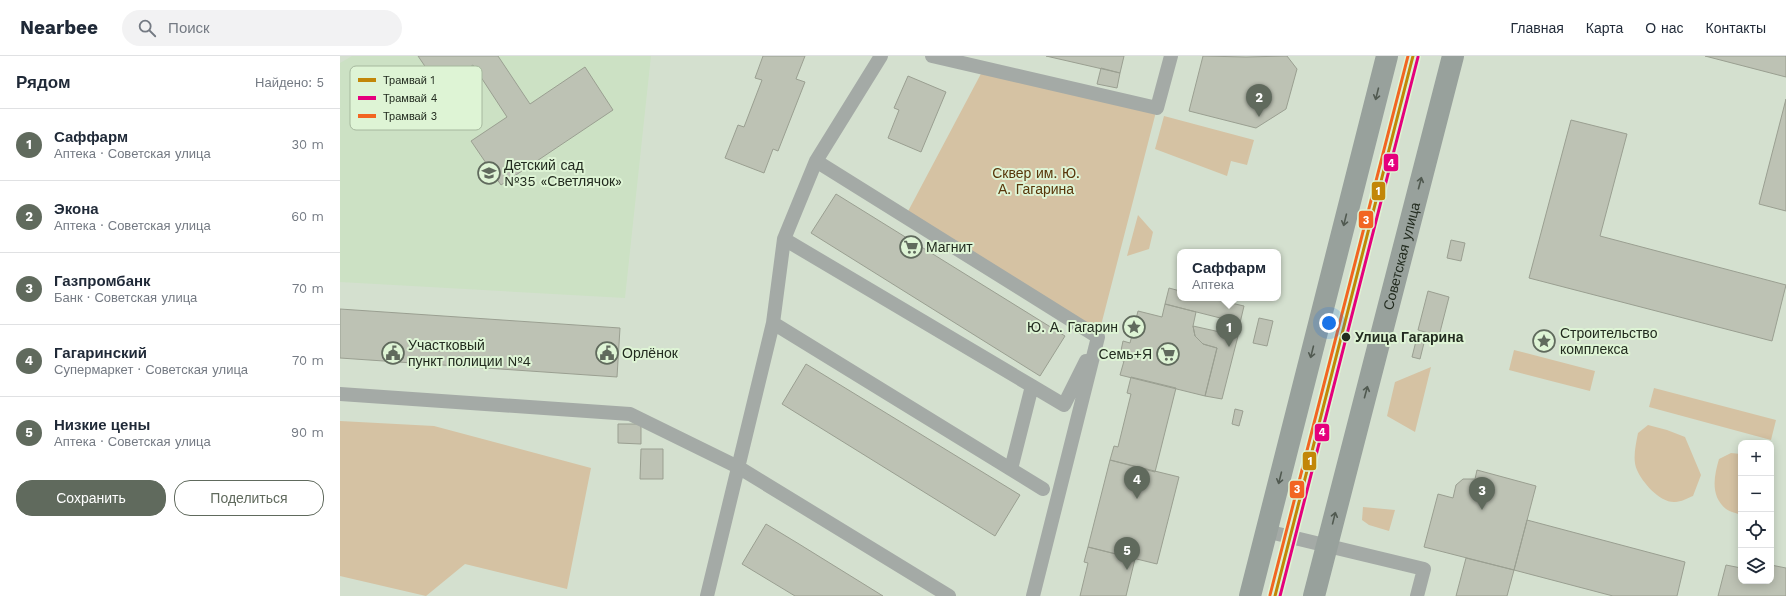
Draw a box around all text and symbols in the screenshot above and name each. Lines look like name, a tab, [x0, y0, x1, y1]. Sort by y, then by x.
search box	[122, 10, 402, 46]
text: Nearbee	[20, 16, 98, 39]
icon: search	[136, 17, 158, 39]
text: Поиск	[168, 19, 210, 37]
text: Главная	[1511, 20, 1564, 36]
text: Карта	[1586, 20, 1623, 36]
text: О нас	[1645, 20, 1684, 36]
text: Контакты	[1706, 20, 1766, 36]
legend	[350, 66, 482, 130]
text: Рядом	[16, 72, 71, 92]
text: Трамвай 1	[383, 74, 435, 87]
text: Найдено: 5	[255, 75, 324, 90]
pin: 2	[1246, 84, 1272, 117]
one-way arrow	[1373, 87, 1381, 100]
text: Трамвай 4	[383, 92, 438, 105]
text: Трамвай 3	[383, 110, 437, 123]
text: Саффарм	[54, 128, 128, 146]
text: 1	[26, 137, 32, 152]
text: 30 m	[292, 137, 324, 152]
text: Аптека · Советская улица	[54, 146, 211, 161]
line badge: 4	[1383, 153, 1399, 172]
place label: Детский сад №35 «Светлячок»	[504, 157, 622, 189]
text: 4	[1387, 157, 1395, 170]
school or university icon: Детский сад №35 «Светлячок»	[476, 160, 502, 186]
park label: Сквер им. Ю. А. Гагарина	[992, 165, 1080, 197]
one-way arrow	[1417, 177, 1425, 190]
line badge: 1	[1371, 181, 1386, 201]
text: 1	[1376, 185, 1380, 198]
text: Экона	[54, 200, 99, 218]
street label: Советская улица	[1380, 200, 1423, 312]
text: 2	[25, 209, 33, 224]
text: 60 m	[291, 209, 324, 224]
line badge: 3	[1358, 210, 1374, 229]
one-way arrow	[1341, 213, 1349, 226]
text: 3	[1363, 214, 1370, 227]
text: Аптека · Советская улица	[54, 218, 211, 233]
supermarket icon: Магнит	[898, 234, 924, 260]
place label: Магнит	[926, 239, 973, 255]
popup	[1177, 249, 1281, 301]
text: Саффарм	[1192, 259, 1266, 277]
text: Газпромбанк	[54, 272, 151, 290]
text: Аптека	[1192, 277, 1234, 292]
text: 3	[25, 281, 33, 296]
text: 70 m	[292, 281, 324, 296]
text: Банк · Советская улица	[54, 290, 197, 305]
your location	[1319, 313, 1339, 333]
place icon: Ю. А. Гагарин	[1121, 314, 1147, 340]
pin: 1	[1216, 314, 1242, 347]
place label: Ю. А. Гагарин	[1027, 319, 1118, 335]
place label: Строительство комплекса	[1560, 325, 1658, 357]
place icon: Строительство комплекса	[1531, 328, 1557, 354]
place label: Улица Гагарина	[1355, 329, 1464, 345]
marker: Улица Гагарина	[1340, 331, 1352, 343]
place label: Участковый пункт полиции №4	[408, 337, 531, 369]
public building icon: Участковый пункт полиции №4	[380, 340, 406, 366]
public building icon: Орлёнок	[594, 340, 620, 366]
supermarket icon: Семь+Я	[1155, 341, 1181, 367]
text: Гагаринский	[54, 344, 147, 362]
place label: Орлёнок	[622, 345, 679, 361]
one-way arrow	[1307, 345, 1315, 358]
place label: Семь+Я	[1099, 346, 1152, 362]
text: 4	[25, 353, 33, 368]
text: 70 m	[292, 353, 324, 368]
text: Супермаркет · Советская улица	[54, 362, 248, 377]
one-way arrow	[1363, 385, 1370, 398]
text: Низкие цены	[54, 416, 150, 434]
line badge: 4	[1314, 423, 1330, 442]
text: 5	[25, 425, 33, 440]
text: 90 m	[291, 425, 324, 440]
text: 4	[1318, 426, 1326, 439]
text: Аптека · Советская улица	[54, 434, 211, 449]
map controls	[1738, 440, 1774, 584]
button: +	[1738, 440, 1774, 476]
line badge: 1	[1302, 451, 1317, 471]
text: 1	[1308, 455, 1312, 468]
pin: 4	[1124, 466, 1150, 499]
one-way arrow	[1275, 471, 1283, 484]
button: −	[1738, 476, 1774, 512]
pin: 3	[1469, 477, 1495, 510]
button: Сохранить	[16, 480, 166, 516]
button: Поделиться	[174, 480, 324, 516]
line badge: 3	[1289, 480, 1305, 499]
text: 3	[1294, 483, 1301, 496]
one-way arrow	[1331, 511, 1338, 524]
button: locate	[1738, 512, 1774, 548]
pin: 5	[1114, 537, 1140, 570]
button: layers	[1738, 548, 1774, 584]

